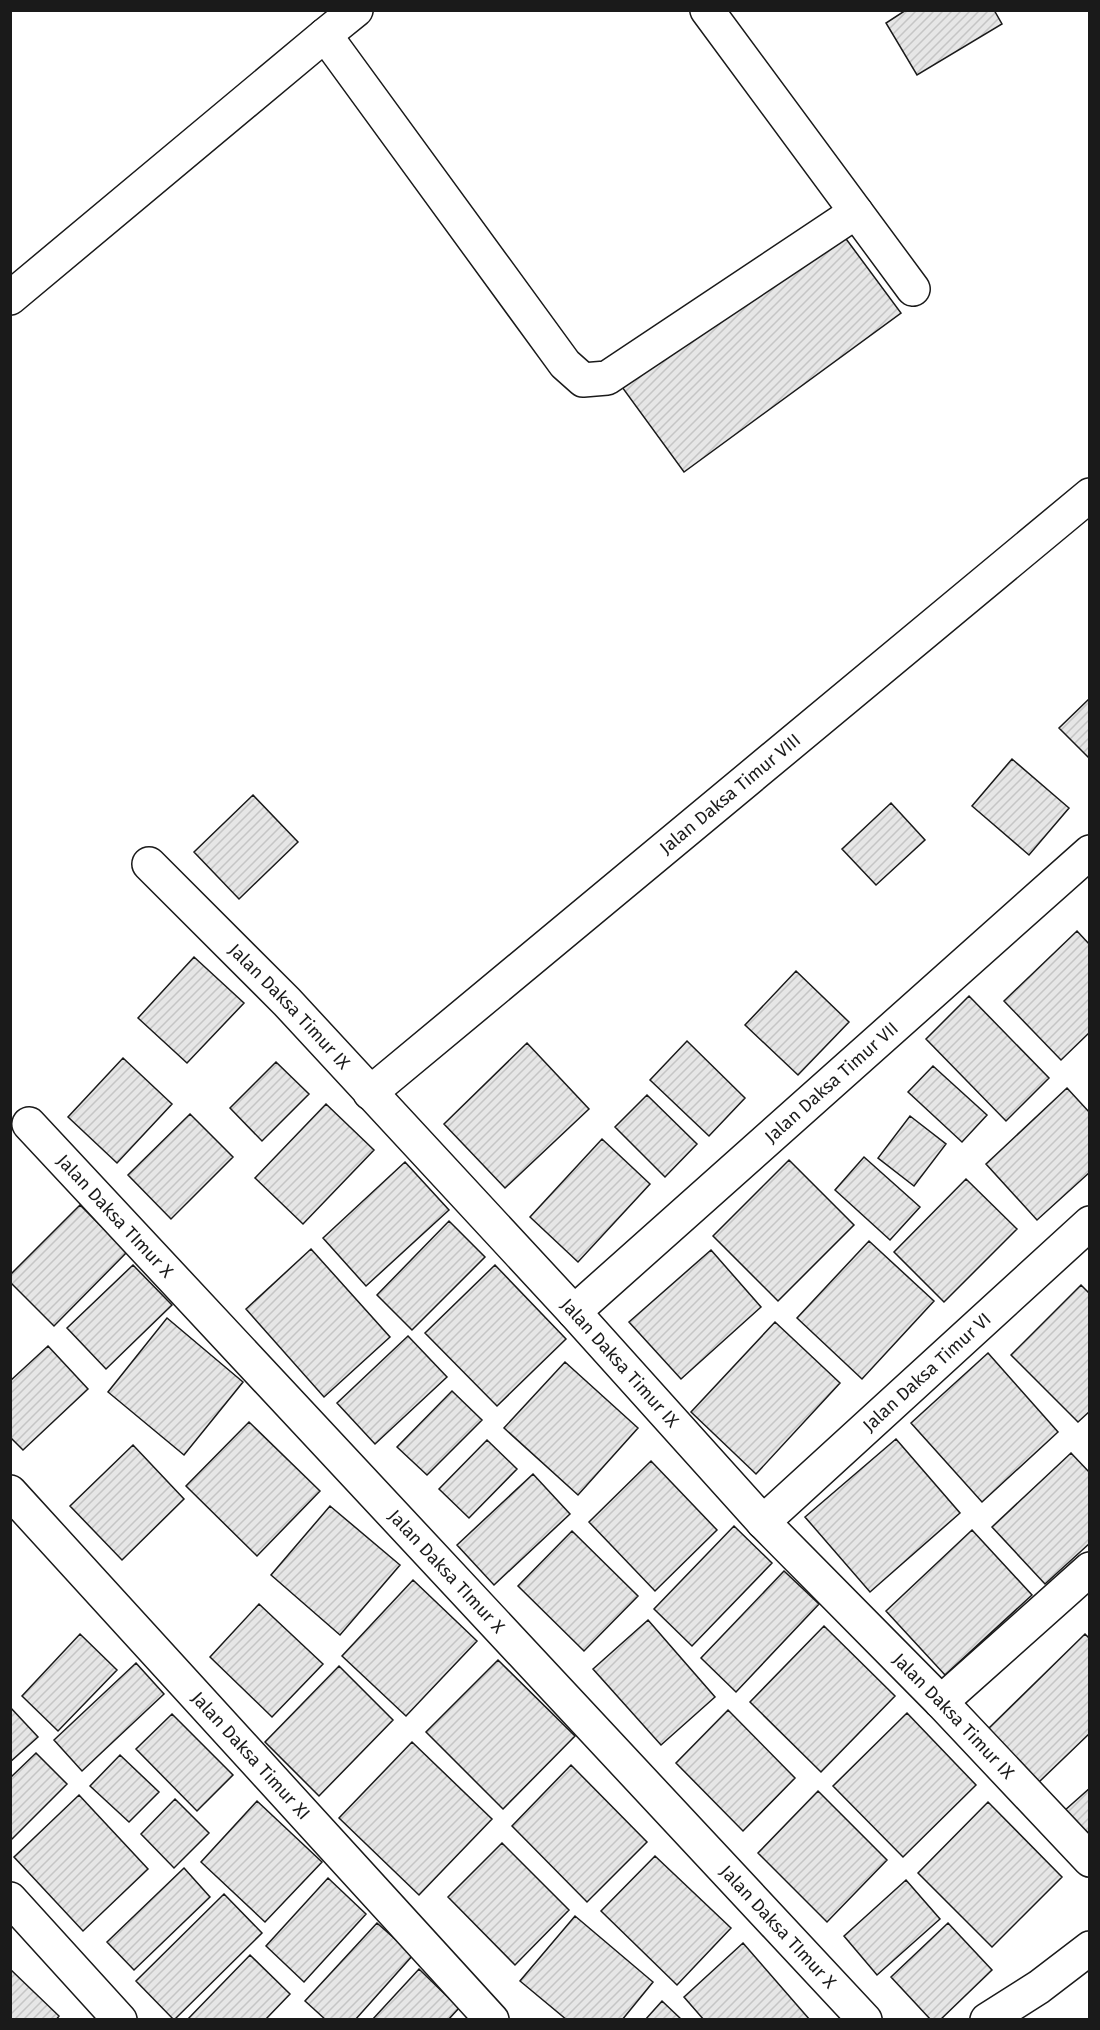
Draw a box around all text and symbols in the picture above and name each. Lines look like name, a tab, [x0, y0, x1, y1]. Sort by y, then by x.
street label: Jalan Daksa Timur VIII	[655, 729, 805, 859]
street label: Jalan Daksa Timur IX	[224, 939, 355, 1074]
street label: Jalan Daksa Timur VII	[760, 1017, 903, 1148]
street label: Jalan Daksa TImur X	[52, 1150, 178, 1283]
street label: Jalan Daksa Timur IX	[556, 1294, 684, 1432]
street label: Jalan Daksa Timur VI	[858, 1308, 996, 1436]
street label: Jalan Daksa TImur X	[384, 1505, 510, 1638]
street label: Jalan Daksa Timur IX	[888, 1649, 1019, 1784]
street label: Jalan Daksa Timur XI	[187, 1687, 315, 1824]
street label: Jalan Daksa TImur X	[715, 1861, 841, 1993]

